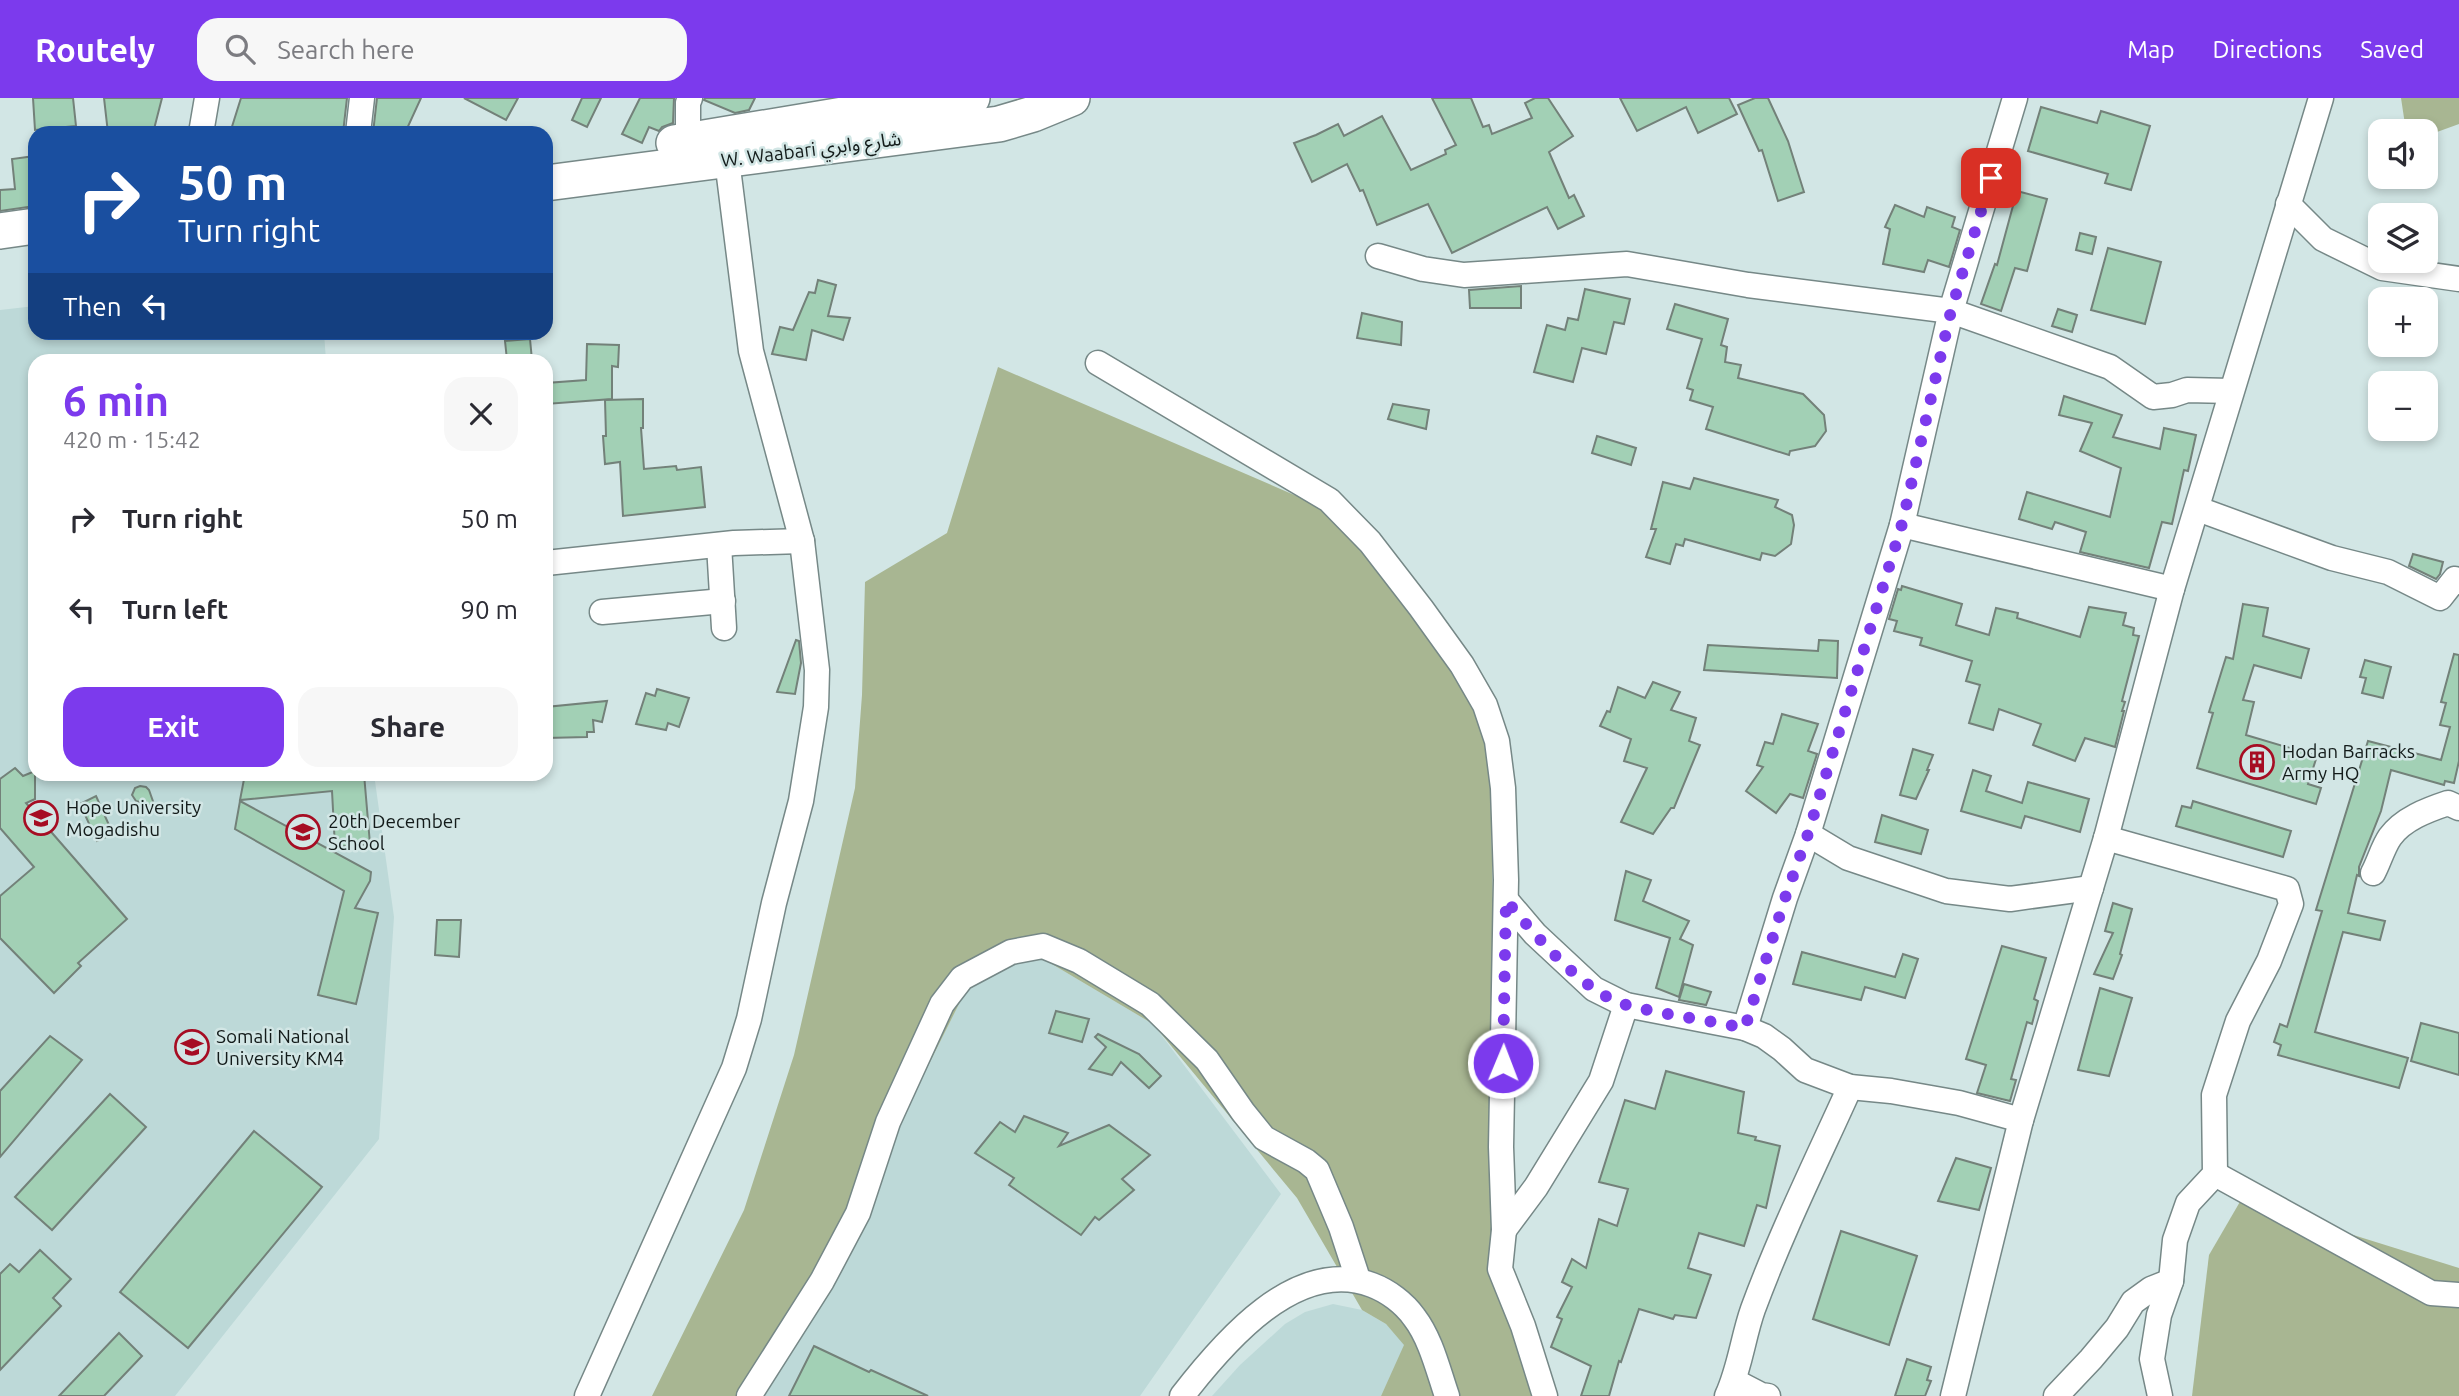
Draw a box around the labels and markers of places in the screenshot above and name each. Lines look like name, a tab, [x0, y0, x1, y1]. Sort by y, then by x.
pin	[1961, 148, 2021, 208]
place label: Hodan Barracks Army HQ	[2282, 740, 2415, 784]
building icon: Hodan Barracks Army HQ	[2238, 743, 2276, 781]
place label: Hope University Mogadishu	[66, 796, 201, 840]
school or university icon: Hope University Mogadishu	[22, 799, 60, 837]
place label: 20th December School	[328, 810, 460, 854]
school or university icon: 20th December School	[284, 813, 322, 851]
place label: Somali National University KM4	[216, 1025, 349, 1069]
school or university icon: Somali National University KM4	[173, 1028, 211, 1066]

